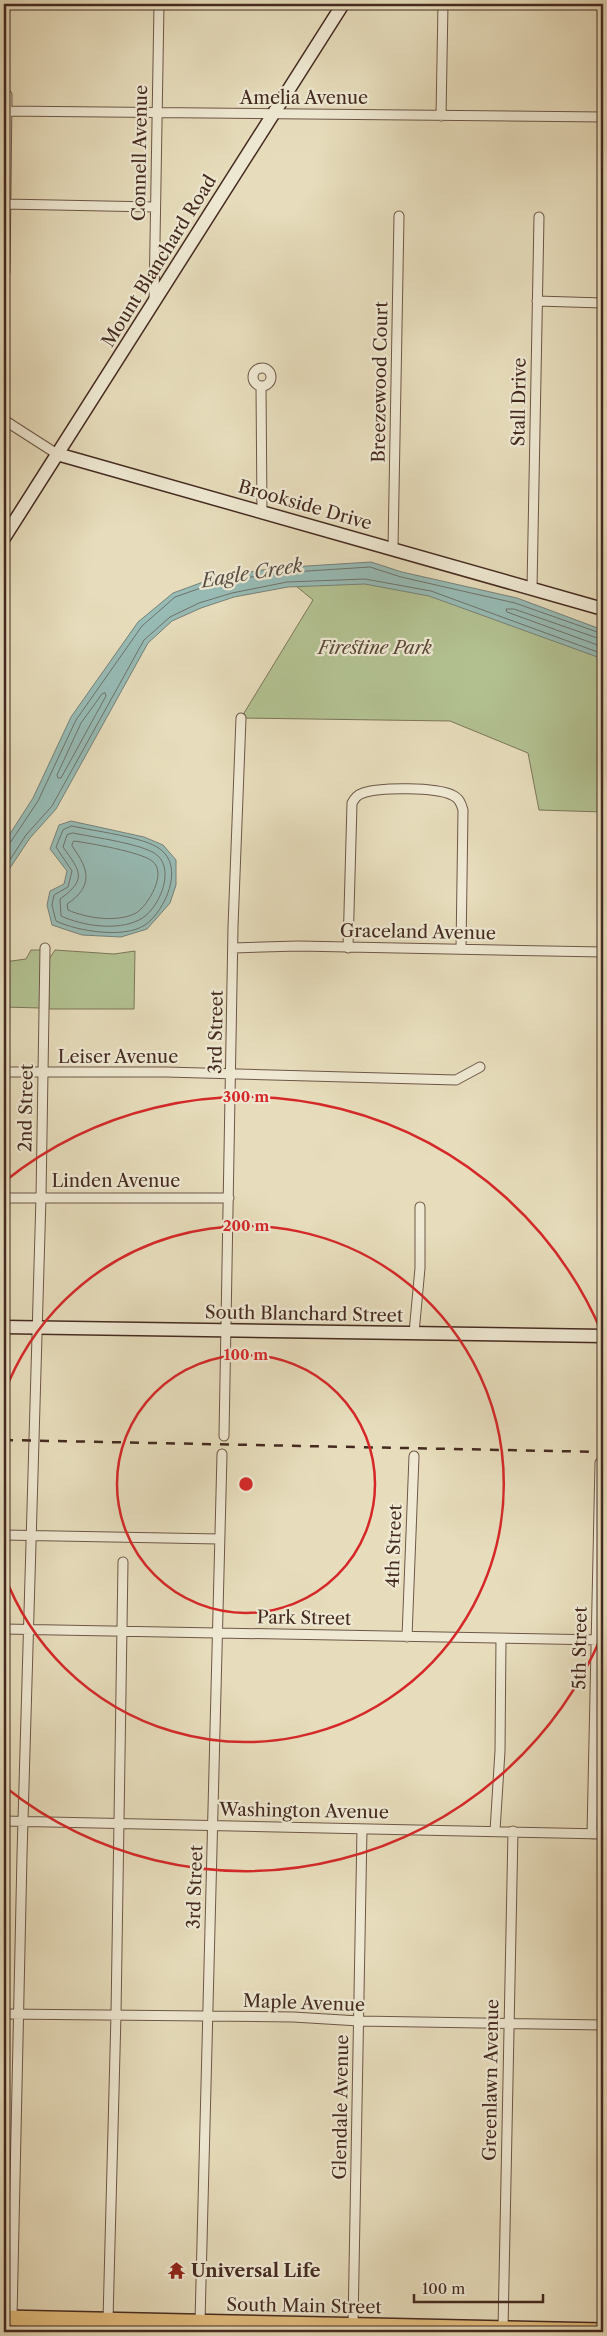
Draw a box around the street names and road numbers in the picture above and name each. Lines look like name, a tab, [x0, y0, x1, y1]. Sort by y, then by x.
street label: Connell Avenue	[128, 85, 152, 221]
street label: Amelia Avenue	[239, 87, 368, 109]
street label: Mount Blanchard Road	[97, 171, 221, 351]
street label: Breezewood Court	[368, 301, 392, 463]
street label: Stall Drive	[507, 357, 531, 447]
street label: Brookside Drive	[236, 475, 374, 535]
street label: Graceland Avenue	[340, 920, 496, 944]
street label: 3rd Street	[204, 989, 228, 1074]
street label: Leiser Avenue	[58, 1046, 178, 1068]
street label: 2nd Street	[14, 1063, 38, 1152]
street label: Linden Avenue	[52, 1170, 180, 1192]
street label: South Blanchard Street	[205, 1301, 404, 1327]
street label: 4th Street	[382, 1503, 406, 1588]
street label: Park Street	[257, 1606, 352, 1630]
street label: 5th Street	[568, 1606, 592, 1690]
street label: Washington Avenue	[218, 1799, 389, 1823]
street label: 3rd Street	[183, 1844, 207, 1929]
street label: Maple Avenue	[243, 1990, 365, 2016]
street label: Greenlawn Avenue	[479, 1999, 503, 2161]
street label: Glendale Avenue	[329, 2034, 353, 2180]
street label: South Main Street	[226, 2294, 383, 2318]

